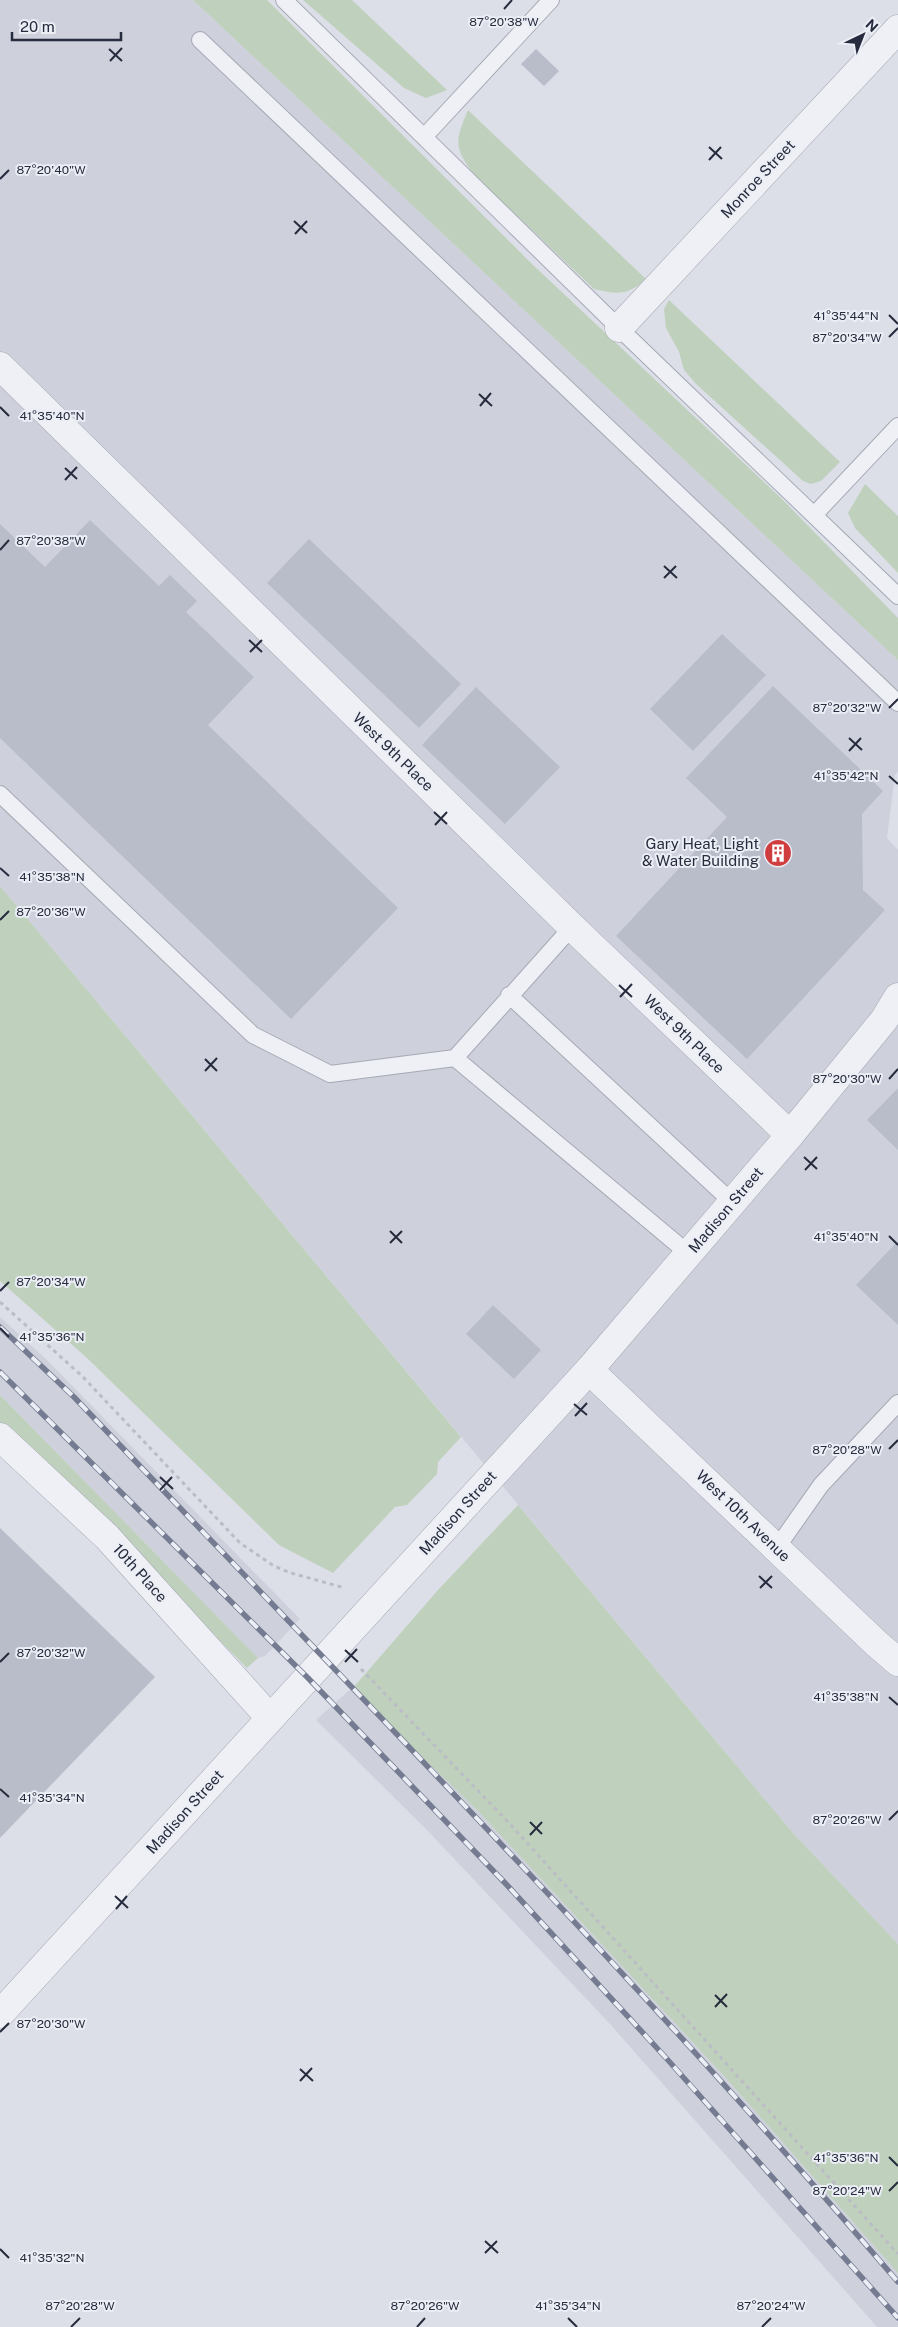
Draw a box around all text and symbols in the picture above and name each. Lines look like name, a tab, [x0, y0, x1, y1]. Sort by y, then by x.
scale bar	[12, 10, 121, 42]
north arrow	[838, 10, 888, 60]
text: 87°20'38"W	[469, 15, 539, 29]
text: N	[862, 16, 881, 35]
text: 20 m	[20, 18, 55, 35]
street label: Monroe Street	[717, 136, 798, 221]
text: 87°20'40"W	[16, 163, 86, 177]
text: 41°35'44"N	[813, 309, 879, 323]
text: 87°20'34"W	[812, 331, 882, 345]
text: 41°35'40"N	[19, 409, 85, 423]
text: 87°20'38"W	[16, 534, 86, 548]
text: 87°20'32"W	[812, 701, 882, 715]
street label: West 9th Place	[350, 709, 437, 794]
text: 41°35'42"N	[813, 769, 879, 783]
place label: Gary Heat, Light & Water Building	[642, 835, 759, 869]
building icon: Gary Heat, Light & Water Building	[763, 838, 793, 868]
text: 41°35'38"N	[19, 870, 85, 884]
text: 87°20'36"W	[16, 905, 86, 919]
street label: West 9th Place	[641, 991, 728, 1076]
text: 87°20'30"W	[812, 1072, 882, 1086]
street label: Madison Street	[685, 1163, 766, 1256]
text: 41°35'40"N	[813, 1230, 879, 1244]
text: 87°20'34"W	[16, 1275, 86, 1289]
text: 41°35'36"N	[19, 1330, 85, 1344]
text: 87°20'28"W	[812, 1443, 882, 1457]
street label: West 10th Avenue	[693, 1466, 794, 1565]
street label: Madison Street	[416, 1467, 500, 1558]
street label: 10th Place	[110, 1540, 171, 1605]
text: 87°20'32"W	[16, 1646, 86, 1660]
text: 41°35'38"N	[813, 1690, 879, 1704]
street label: Madison Street	[143, 1766, 227, 1857]
text: 41°35'34"N	[19, 1791, 85, 1805]
text: 87°20'26"W	[813, 1813, 882, 1827]
text: 87°20'30"W	[16, 2017, 86, 2031]
text: 41°35'36"N	[813, 2151, 879, 2165]
text: 87°20'24"W	[812, 2184, 882, 2198]
text: 41°35'32"N	[19, 2251, 85, 2265]
text: 87°20'28"W	[45, 2299, 115, 2313]
text: 87°20'26"W	[391, 2299, 460, 2313]
text: 41°35'34"N	[535, 2299, 601, 2313]
text: 87°20'24"W	[736, 2299, 806, 2313]

